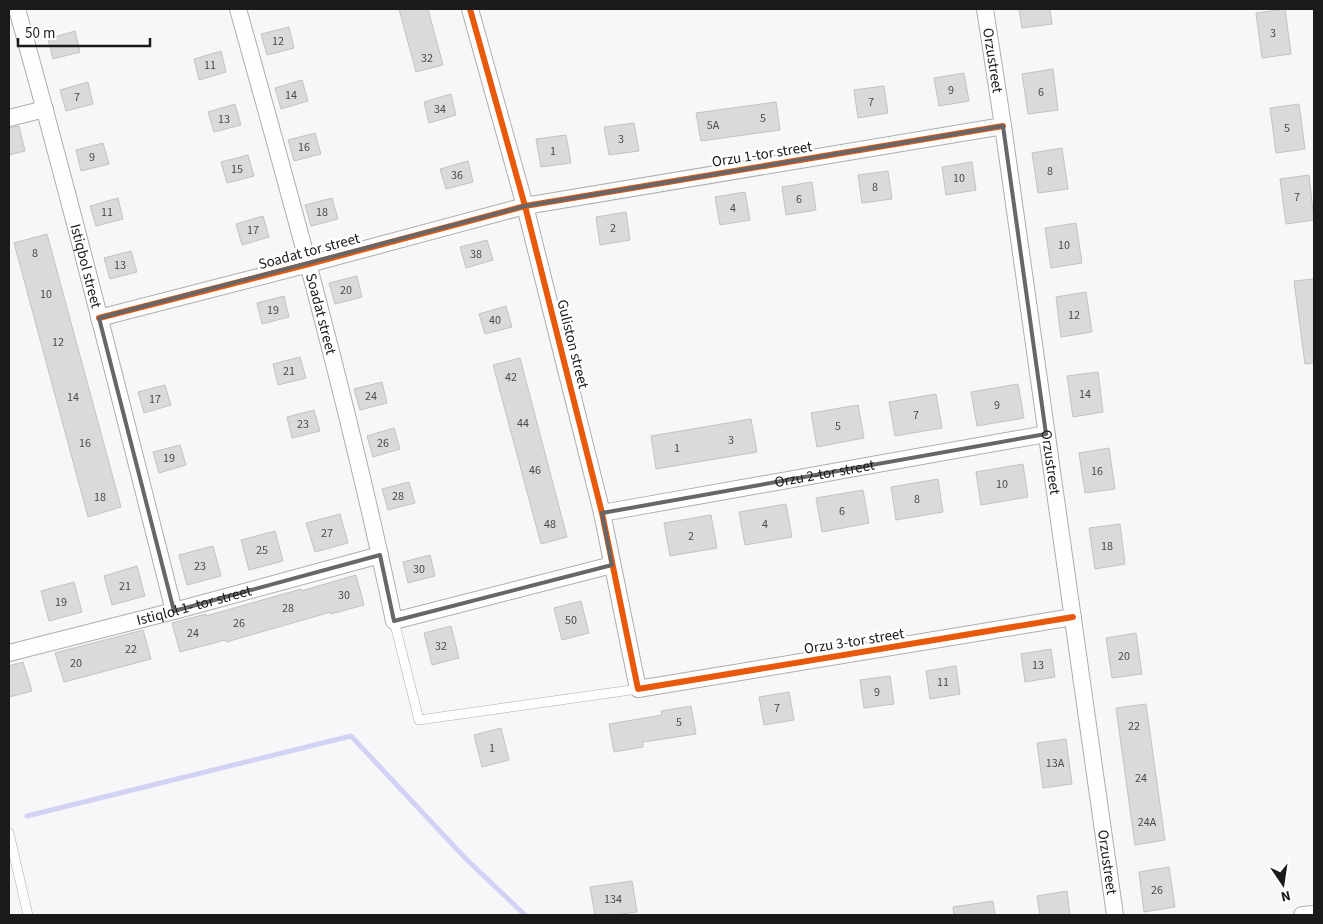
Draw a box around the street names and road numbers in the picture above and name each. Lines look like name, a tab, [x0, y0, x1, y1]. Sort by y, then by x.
street label: Orzustreet	[977, 27, 1008, 94]
street label: Orzu 1-tor street	[710, 136, 814, 173]
street label: Istiqbol street	[65, 222, 107, 310]
street label: Soadat tor street	[256, 228, 362, 275]
street label: Soadat street	[300, 271, 341, 357]
street label: Guliston street	[551, 297, 594, 391]
street label: Orzustreet	[1035, 428, 1065, 496]
street label: Orzu 2-tor street	[773, 455, 876, 493]
street label: Istiqlol 1- tor street	[134, 580, 254, 631]
street label: Orzu 3-tor street	[802, 623, 906, 660]
street label: Orzustreet	[1092, 828, 1122, 896]

